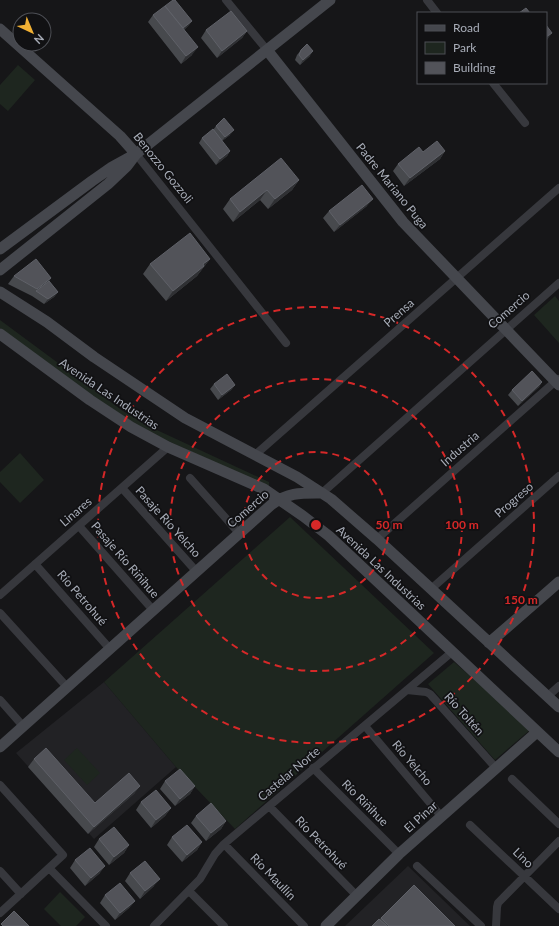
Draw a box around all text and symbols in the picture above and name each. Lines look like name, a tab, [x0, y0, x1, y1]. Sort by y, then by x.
north arrow	[12, 12, 52, 52]
legend	[417, 12, 547, 84]
text: Road	[453, 20, 480, 35]
text: N	[32, 32, 47, 47]
text: Park	[453, 40, 477, 55]
text: Building	[453, 60, 496, 75]
street label: Benozzo Gozzoli	[130, 129, 197, 206]
street label: Padre Mariano Puga	[353, 140, 432, 232]
street label: Comercio	[485, 287, 533, 332]
street label: Prensa	[380, 295, 417, 330]
street label: Avenida Las Industrias	[57, 355, 162, 433]
street label: Industria	[437, 428, 482, 469]
street label: Progreso	[491, 479, 536, 521]
street label: Pasaje Río Yelcho	[132, 483, 204, 561]
street label: Comercio	[224, 486, 272, 531]
street label: Linares	[57, 494, 95, 530]
text: 50 m	[376, 517, 402, 532]
text: 100 m	[445, 517, 479, 532]
street label: Pasaje Río Riñihue	[88, 518, 163, 601]
centre of rings	[309, 518, 323, 532]
street label: Avenida Las Industrias	[333, 522, 429, 613]
street label: Río Petrohué	[54, 567, 110, 628]
text: 150 m	[504, 592, 538, 607]
street label: Río Toltén	[441, 689, 487, 738]
street label: Río Yelcho	[389, 737, 436, 788]
street label: Castelar Norte	[255, 743, 323, 804]
street label: Río Riñihue	[339, 776, 392, 829]
street label: El Pinar	[401, 797, 441, 836]
street label: Río Petrohué	[292, 813, 350, 872]
street label: Lino	[510, 844, 537, 871]
street label: Río Maullín	[247, 850, 299, 903]

